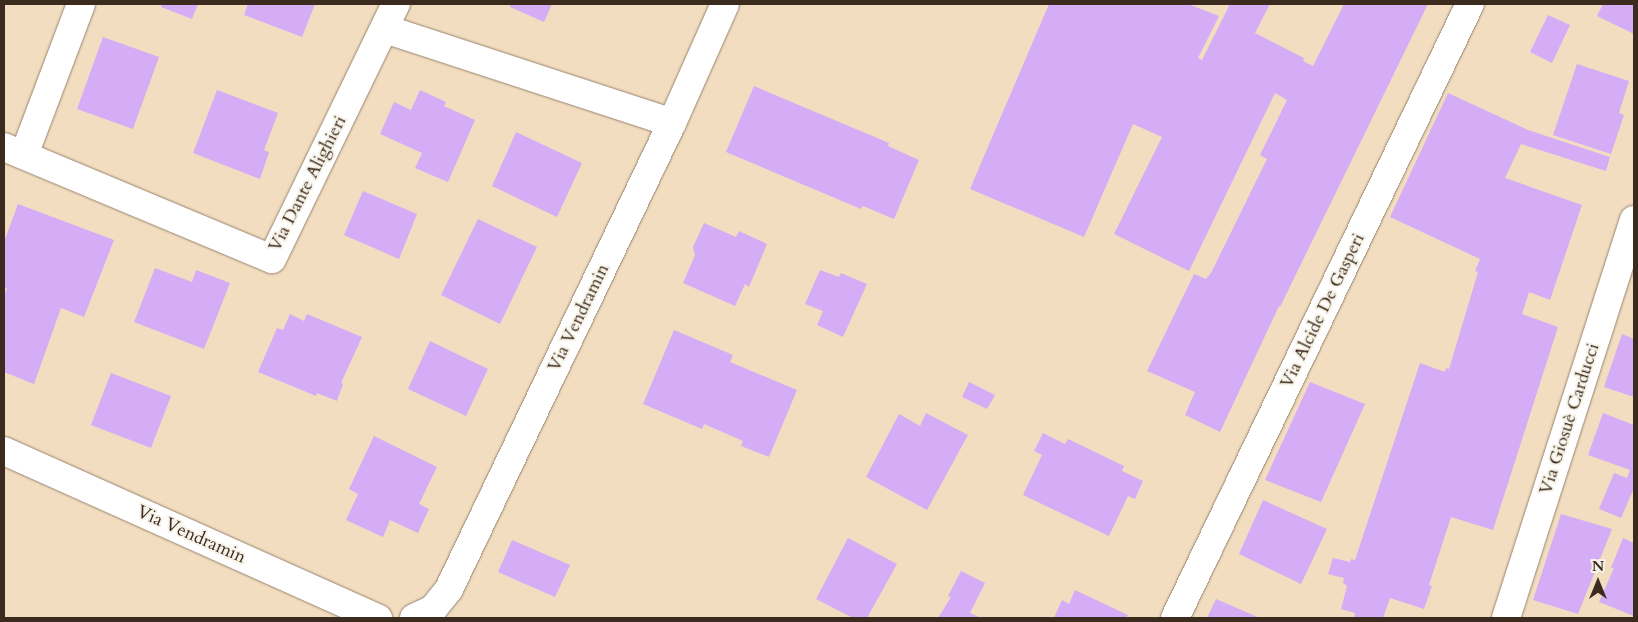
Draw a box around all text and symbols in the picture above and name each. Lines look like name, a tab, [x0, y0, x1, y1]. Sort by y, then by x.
street label: Via Dante Alighieri	[264, 112, 352, 256]
street label: Via Alcide De Gasperi	[1276, 230, 1370, 392]
street label: Via Vendramin	[544, 261, 614, 375]
street label: Via Giosuè Carducci	[1535, 341, 1605, 497]
street label: Via Vendramin	[133, 501, 249, 569]
north arrow	[1573, 557, 1623, 607]
text: N	[1592, 557, 1604, 576]

